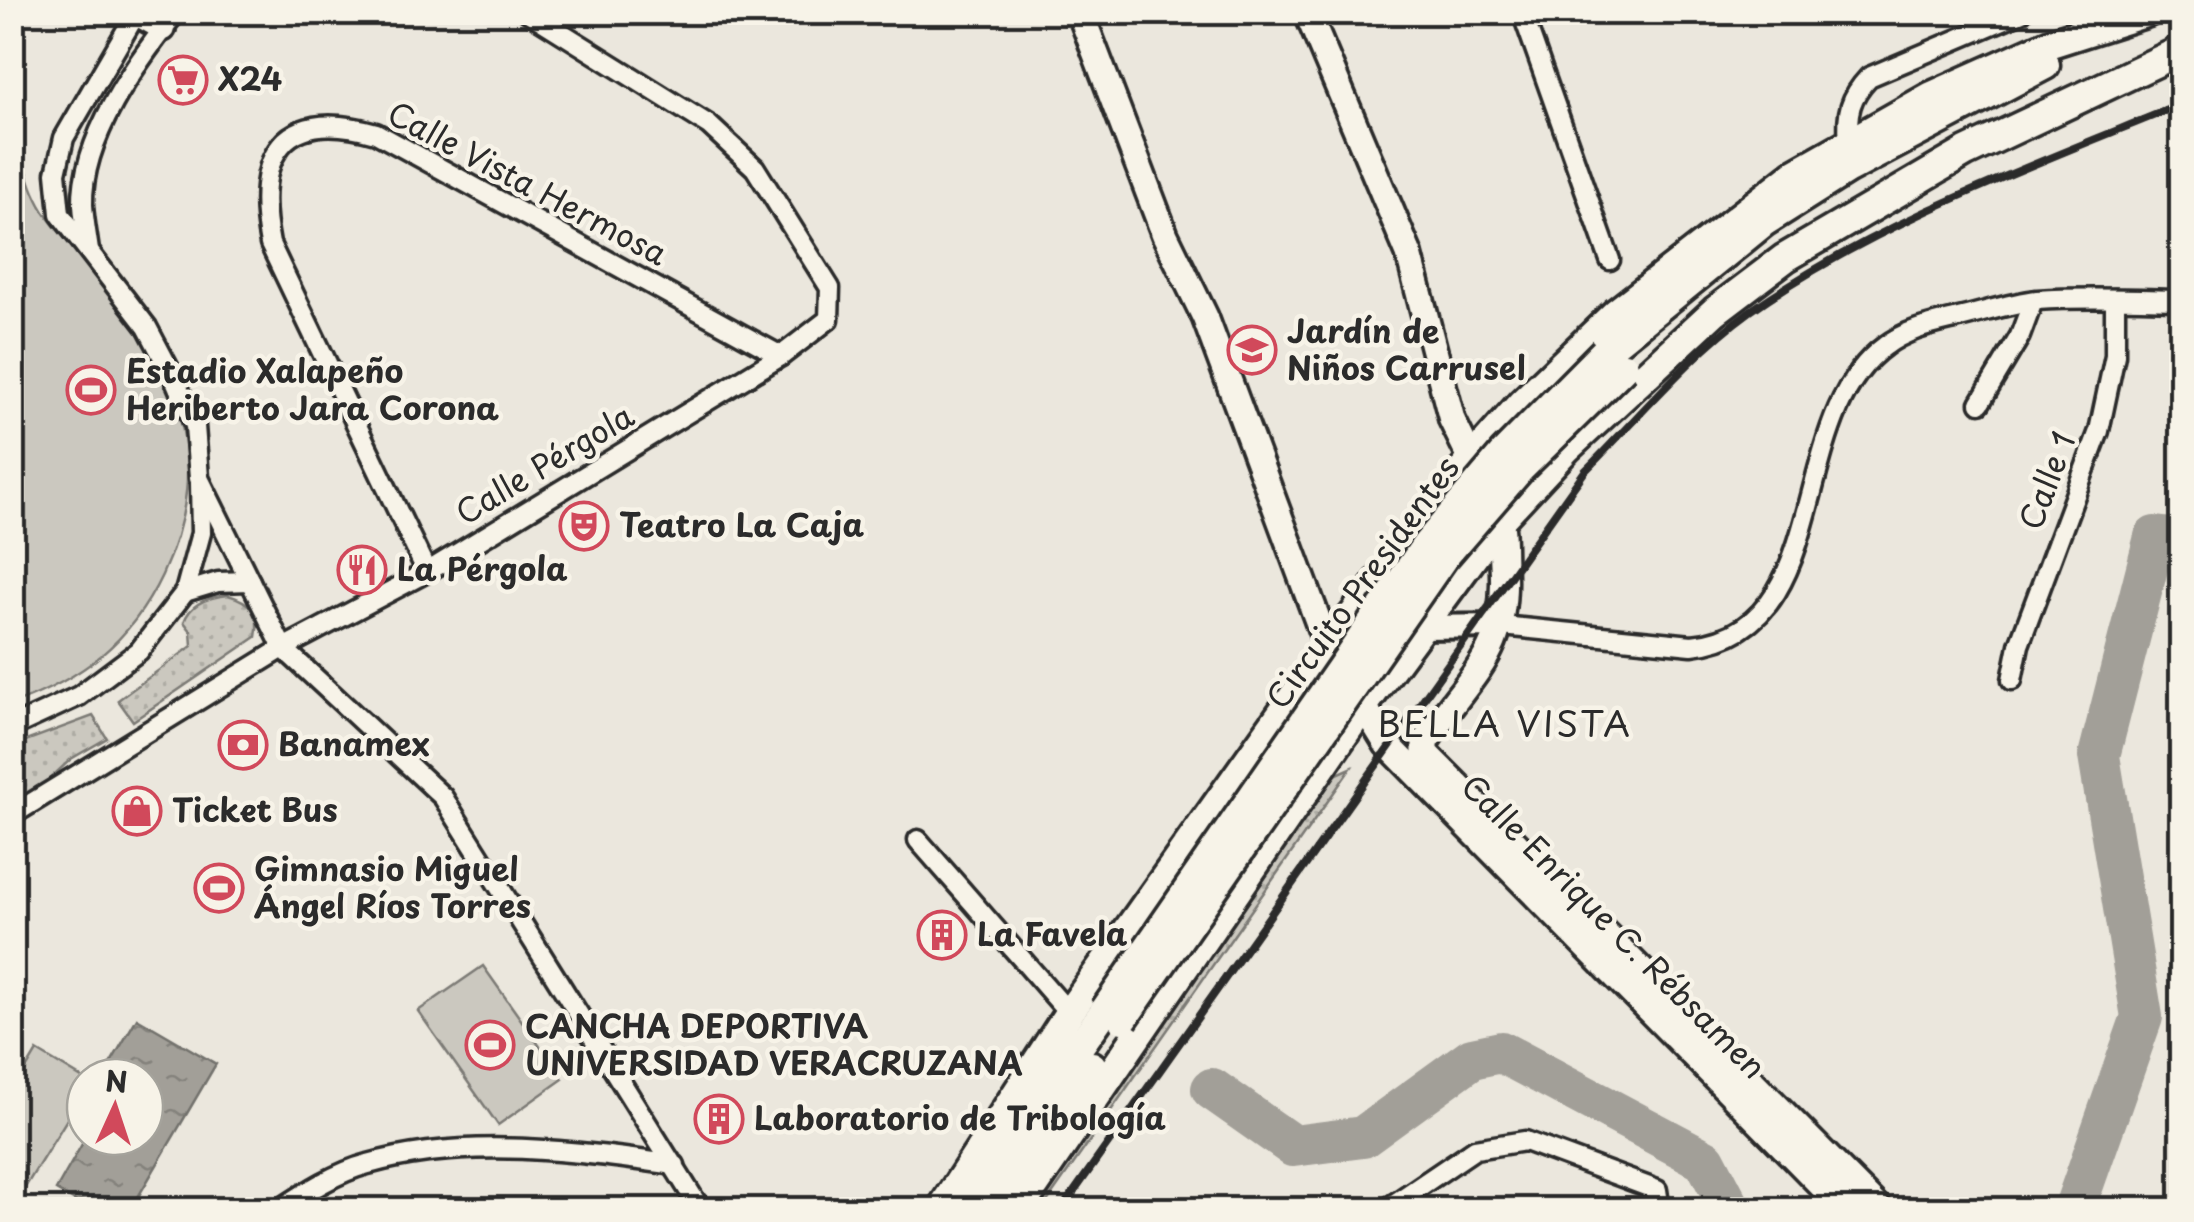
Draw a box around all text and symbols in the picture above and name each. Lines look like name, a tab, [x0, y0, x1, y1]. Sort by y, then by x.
supermarket icon: X24	[157, 54, 209, 106]
place label: X24	[217, 54, 283, 102]
street label: Calle Vista Hermosa	[380, 88, 676, 276]
place label: Jardín de Niños Carrusel	[1287, 306, 1526, 391]
school or university icon: Jardín de Niños Carrusel	[1226, 324, 1278, 376]
place label: Estadio Xalapeño Heriberto Jara Corona	[126, 346, 499, 431]
sports icon: Estadio Xalapeño Heriberto Jara Corona	[65, 364, 117, 416]
street label: Calle Pérgola	[446, 391, 642, 535]
street label: Calle 1	[2006, 424, 2087, 536]
street label: Circuito Presidentes	[1253, 446, 1470, 718]
theatre icon: Teatro La Caja	[558, 500, 610, 552]
place label: Teatro La Caja	[619, 500, 864, 548]
restaurant icon: La Pérgola	[336, 544, 388, 596]
place label: La Pérgola	[397, 544, 568, 592]
district label: BELLA VISTA	[1377, 696, 1633, 749]
bank icon: Banamex	[217, 719, 269, 771]
place label: Banamex	[278, 719, 430, 767]
street label: Calle Enrique C. Rébsamen	[1451, 762, 1778, 1089]
shop icon: Ticket Bus	[111, 785, 163, 837]
place label: Ticket Bus	[172, 785, 338, 833]
place label: Gimnasio Miguel Ángel Ríos Torres	[254, 844, 531, 929]
sports icon: Gimnasio Miguel Ángel Ríos Torres	[193, 862, 245, 914]
building icon: La Favela	[916, 909, 968, 961]
place label: La Favela	[977, 909, 1128, 957]
place label: CANCHA DEPORTIVA UNIVERSIDAD VERACRUZANA	[525, 1001, 1023, 1086]
sports icon: CANCHA DEPORTIVA UNIVERSIDAD VERACRUZANA	[464, 1019, 516, 1071]
north arrow	[65, 1057, 165, 1157]
text: N	[104, 1058, 129, 1103]
building icon: Laboratorio de Tribología	[693, 1093, 745, 1145]
place label: Laboratorio de Tribología	[754, 1093, 1166, 1141]

